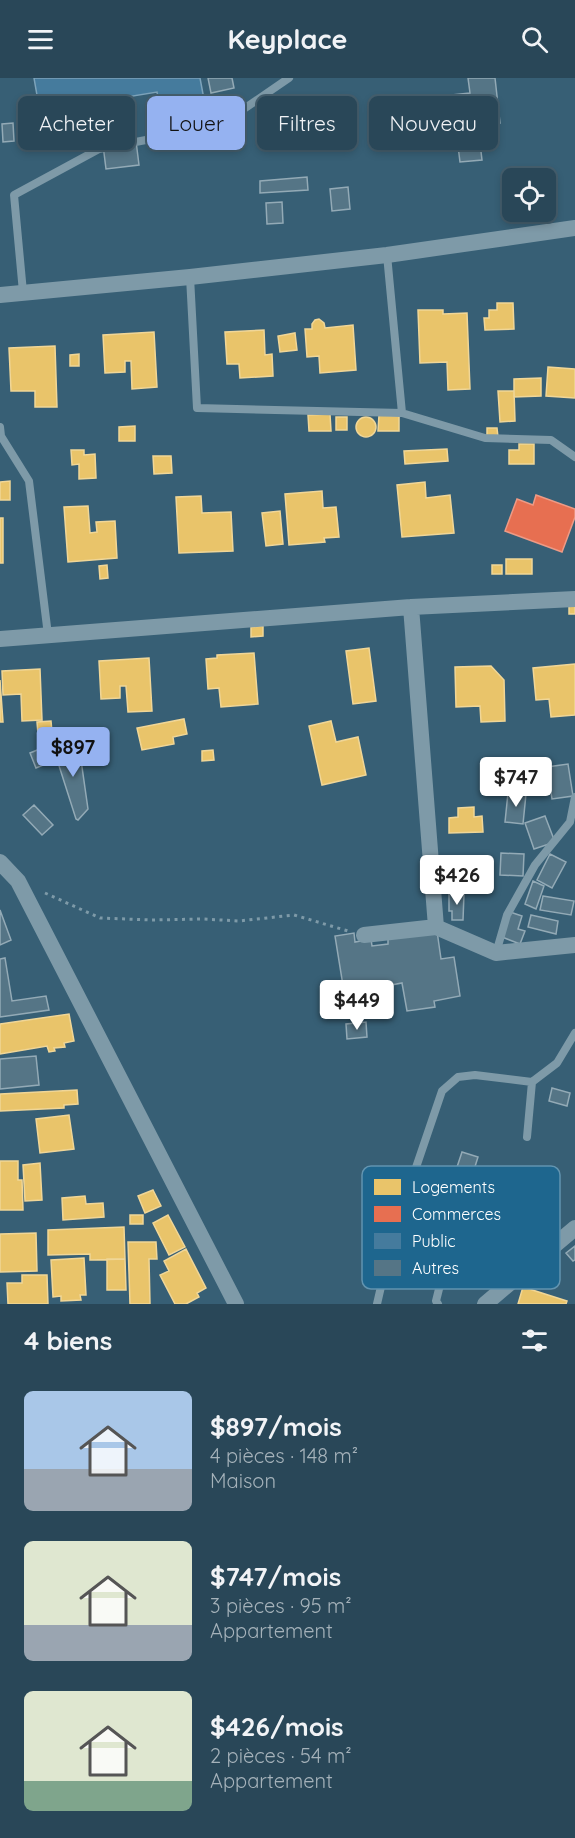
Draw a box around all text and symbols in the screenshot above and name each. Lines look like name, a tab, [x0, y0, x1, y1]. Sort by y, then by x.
text: Keyplace	[228, 22, 347, 56]
icon: menu	[24, 23, 57, 56]
icon: search	[518, 23, 551, 56]
chip: Acheter	[18, 96, 135, 150]
chip: Louer	[147, 96, 245, 150]
chip: Filtres	[257, 96, 357, 150]
chip: Nouveau	[369, 96, 498, 150]
map controls	[502, 168, 556, 222]
button: locate	[502, 168, 556, 222]
pin: $897	[37, 727, 109, 778]
text: $897	[51, 734, 95, 759]
pin: $747	[480, 757, 552, 808]
text: $747	[494, 764, 538, 789]
pin: $426	[421, 855, 493, 906]
text: $426	[434, 862, 480, 887]
pin: $449	[321, 980, 393, 1031]
text: $449	[334, 987, 380, 1012]
legend	[362, 1166, 560, 1289]
text: Logements	[412, 1177, 495, 1197]
text: Commerces	[412, 1204, 501, 1224]
text: Public	[412, 1231, 456, 1251]
text: Autres	[412, 1258, 459, 1278]
text: 4 biens	[24, 1324, 112, 1357]
icon: filters	[518, 1324, 551, 1357]
text: $897/mois	[210, 1410, 342, 1443]
icon: home	[72, 1415, 144, 1487]
text: 4 pièces · 148 m²	[210, 1443, 358, 1468]
text: Maison	[210, 1468, 276, 1493]
text: $747/mois	[210, 1560, 341, 1593]
icon: home	[72, 1565, 144, 1637]
text: 3 pièces · 95 m²	[210, 1593, 352, 1618]
text: Appartement	[210, 1618, 333, 1643]
text: $426/mois	[210, 1710, 344, 1743]
icon: home	[72, 1715, 144, 1787]
text: 2 pièces · 54 m²	[210, 1743, 352, 1768]
text: Appartement	[210, 1768, 333, 1793]

